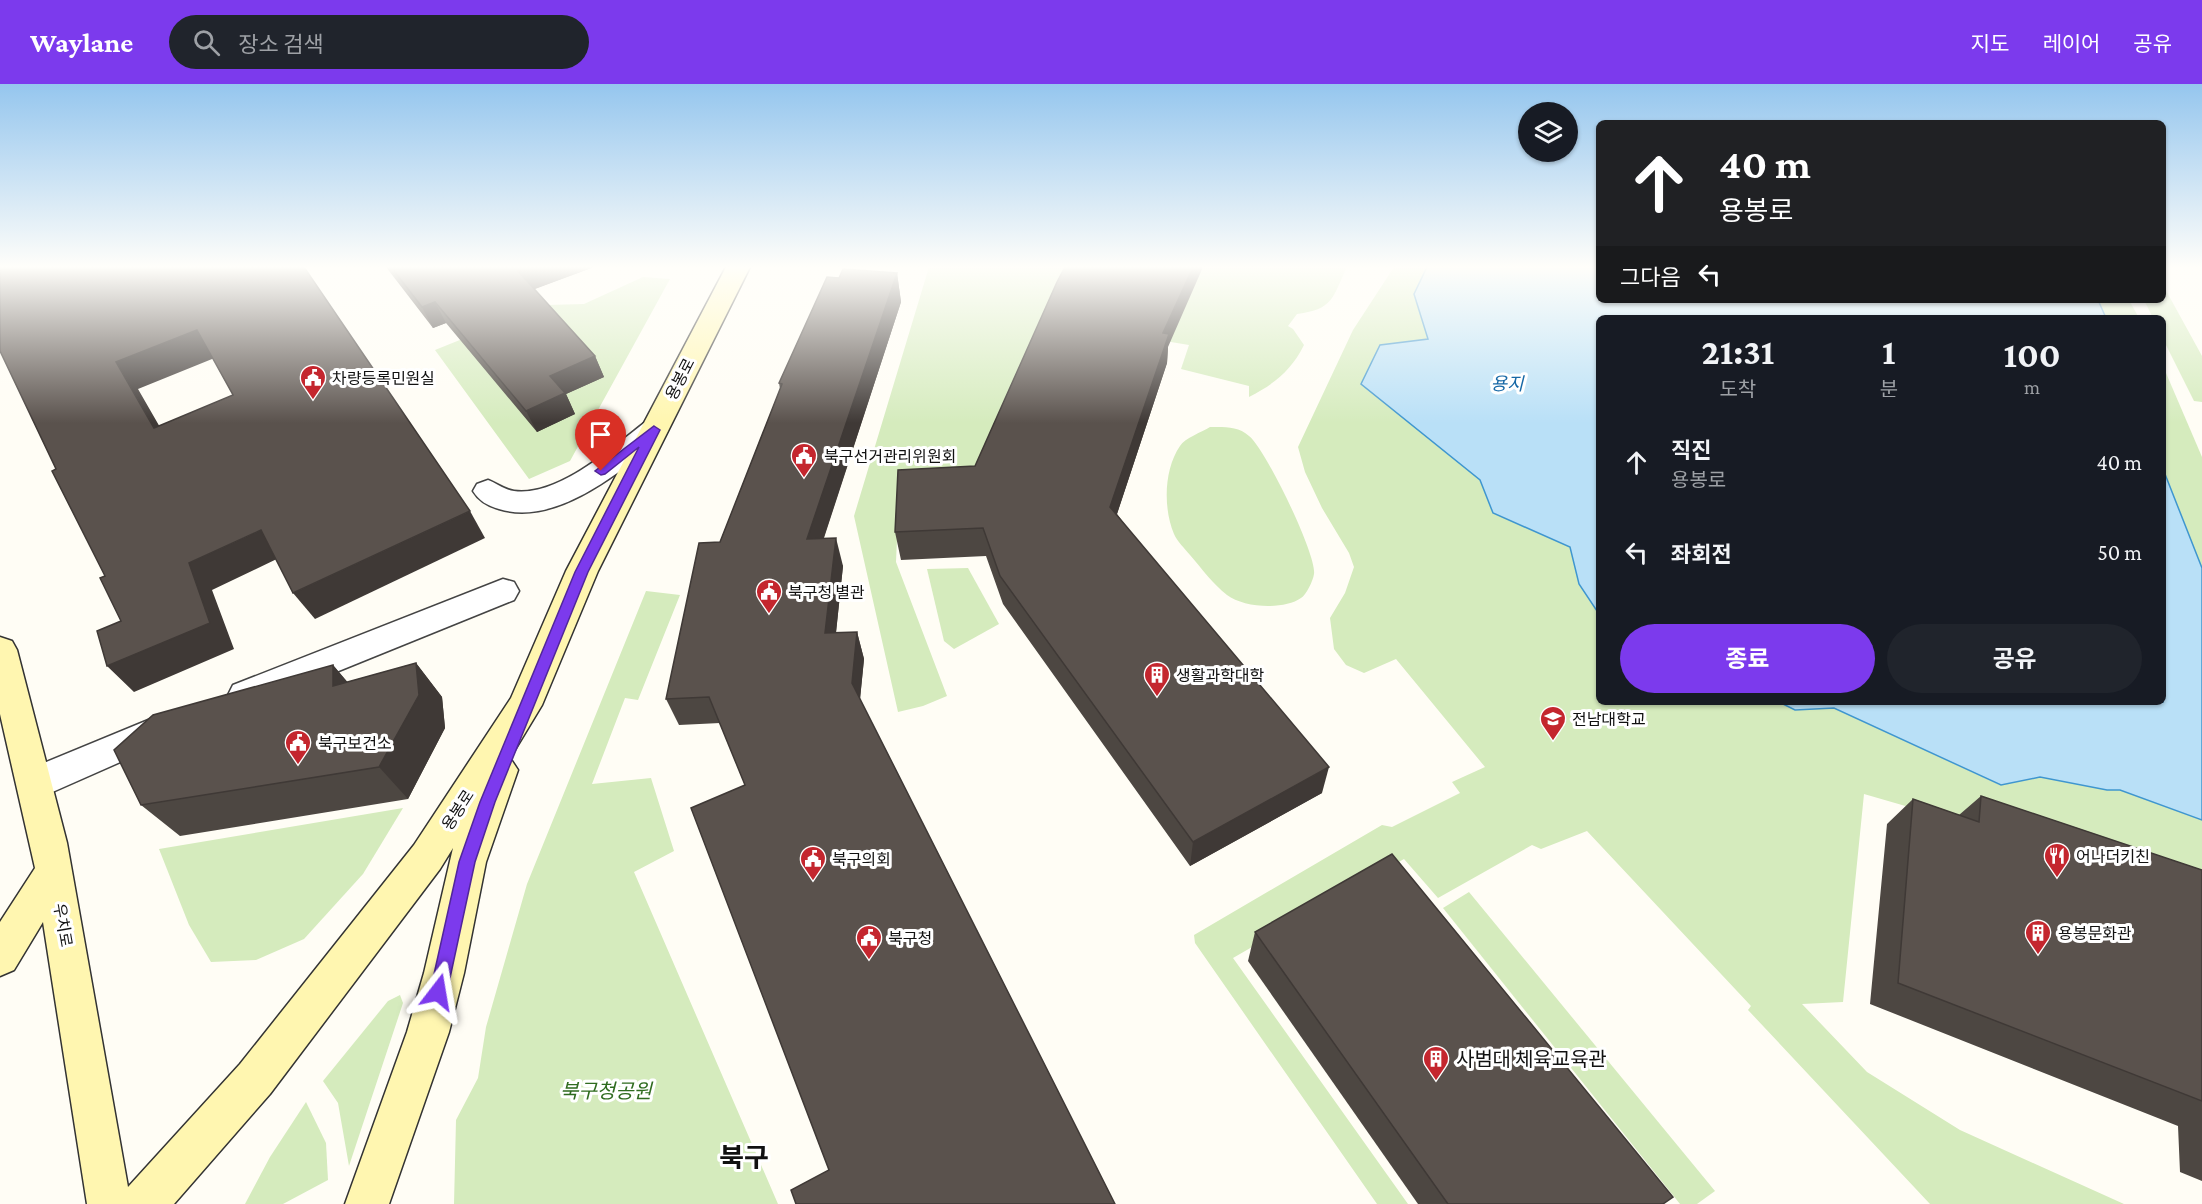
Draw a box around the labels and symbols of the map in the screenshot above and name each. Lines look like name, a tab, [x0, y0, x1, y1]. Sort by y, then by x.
street label: 용봉로	[662, 355, 698, 403]
public building icon: 차량등록민원실	[298, 363, 328, 401]
place label: 차량등록민원실	[332, 370, 435, 387]
water label: 용지	[1490, 374, 1525, 394]
pin	[575, 409, 626, 471]
public building icon: 북구선거관리위원회	[789, 441, 819, 479]
place label: 북구선거관리위원회	[824, 448, 956, 465]
public building icon: 북구청 별관	[754, 577, 784, 615]
place label: 북구청 별관	[788, 584, 865, 601]
building icon: 생활과학대학	[1142, 660, 1172, 698]
place label: 생활과학대학	[1176, 667, 1265, 684]
school or university icon: 전남대학교	[1538, 704, 1568, 742]
place label: 전남대학교	[1572, 711, 1646, 728]
public building icon: 북구보건소	[283, 728, 313, 766]
place label: 북구보건소	[318, 735, 392, 752]
street label: 용봉로	[439, 787, 477, 833]
restaurant icon: 어나더키친	[2042, 841, 2072, 879]
public building icon: 북구의회	[798, 844, 828, 882]
place label: 어나더키친	[2076, 848, 2150, 865]
place label: 북구의회	[832, 851, 891, 868]
street label: 우치로	[51, 902, 75, 948]
building icon: 용봉문화관	[2023, 918, 2053, 956]
public building icon: 북구청	[854, 923, 884, 961]
place label: 용봉문화관	[2058, 925, 2132, 942]
place label: 북구청	[888, 930, 932, 947]
position arrow	[406, 960, 470, 1024]
building icon: 사범대 체육교육관	[1421, 1044, 1451, 1082]
place label: 사범대 체육교육관	[1456, 1048, 1607, 1070]
park label: 북구청공원	[560, 1080, 654, 1102]
district label: 북구	[719, 1143, 769, 1173]

